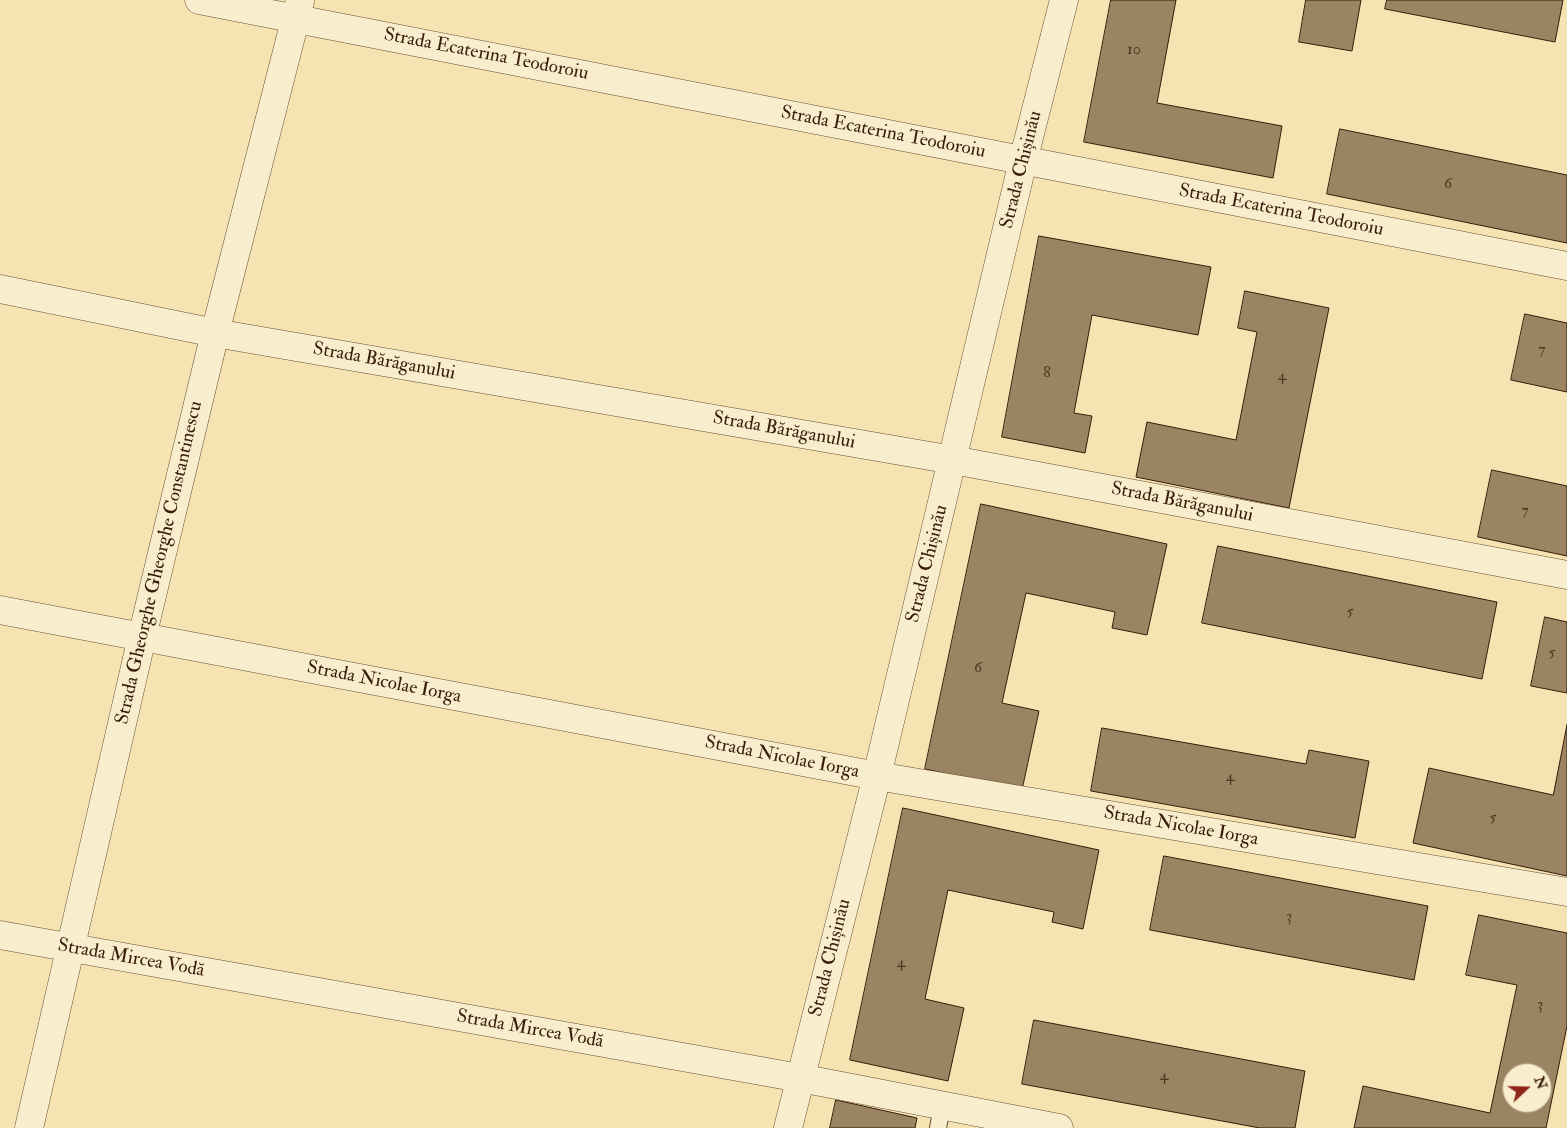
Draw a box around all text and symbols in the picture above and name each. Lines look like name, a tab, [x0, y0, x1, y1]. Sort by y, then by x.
street label: Strada Ecaterina Teodoroiu	[382, 24, 590, 86]
house number: 10	[1127, 41, 1141, 61]
street label: Strada Ecaterina Teodoroiu	[779, 102, 987, 164]
street label: Strada Chișinău	[996, 109, 1048, 231]
house number: 6	[1444, 175, 1452, 195]
street label: Strada Ecaterina Teodoroiu	[1177, 180, 1385, 242]
street label: Strada Bărăganului	[311, 338, 457, 386]
house number: 7	[1538, 341, 1546, 361]
house number: 8	[1043, 364, 1051, 384]
house number: 4	[1278, 367, 1286, 387]
street label: Strada Gheorghe Gheorghe Constantinescu	[112, 399, 208, 727]
street label: Strada Bărăganului	[711, 407, 857, 455]
street label: Strada Bărăganului	[1109, 478, 1255, 528]
house number: 7	[1521, 502, 1529, 522]
street label: Strada Chișinău	[902, 503, 954, 625]
house number: 5	[1346, 603, 1354, 623]
house number: 5	[1548, 644, 1556, 664]
street label: Strada Nicolae Iorga	[305, 657, 463, 709]
house number: 6	[974, 659, 982, 679]
street label: Strada Nicolae Iorga	[703, 732, 861, 784]
house number: 4	[1226, 768, 1234, 788]
street label: Strada Nicolae Iorga	[1102, 802, 1260, 852]
house number: 5	[1489, 809, 1497, 829]
street label: Strada Chișinău	[805, 897, 857, 1019]
house number: 3	[1286, 908, 1292, 928]
street label: Strada Mircea Vodă	[56, 935, 206, 983]
house number: 4	[897, 954, 905, 974]
house number: 3	[1537, 996, 1543, 1016]
street label: Strada Mircea Vodă	[455, 1006, 605, 1054]
north arrow	[1502, 1063, 1552, 1113]
house number: 4	[1160, 1067, 1168, 1087]
text: N	[1530, 1074, 1551, 1092]

